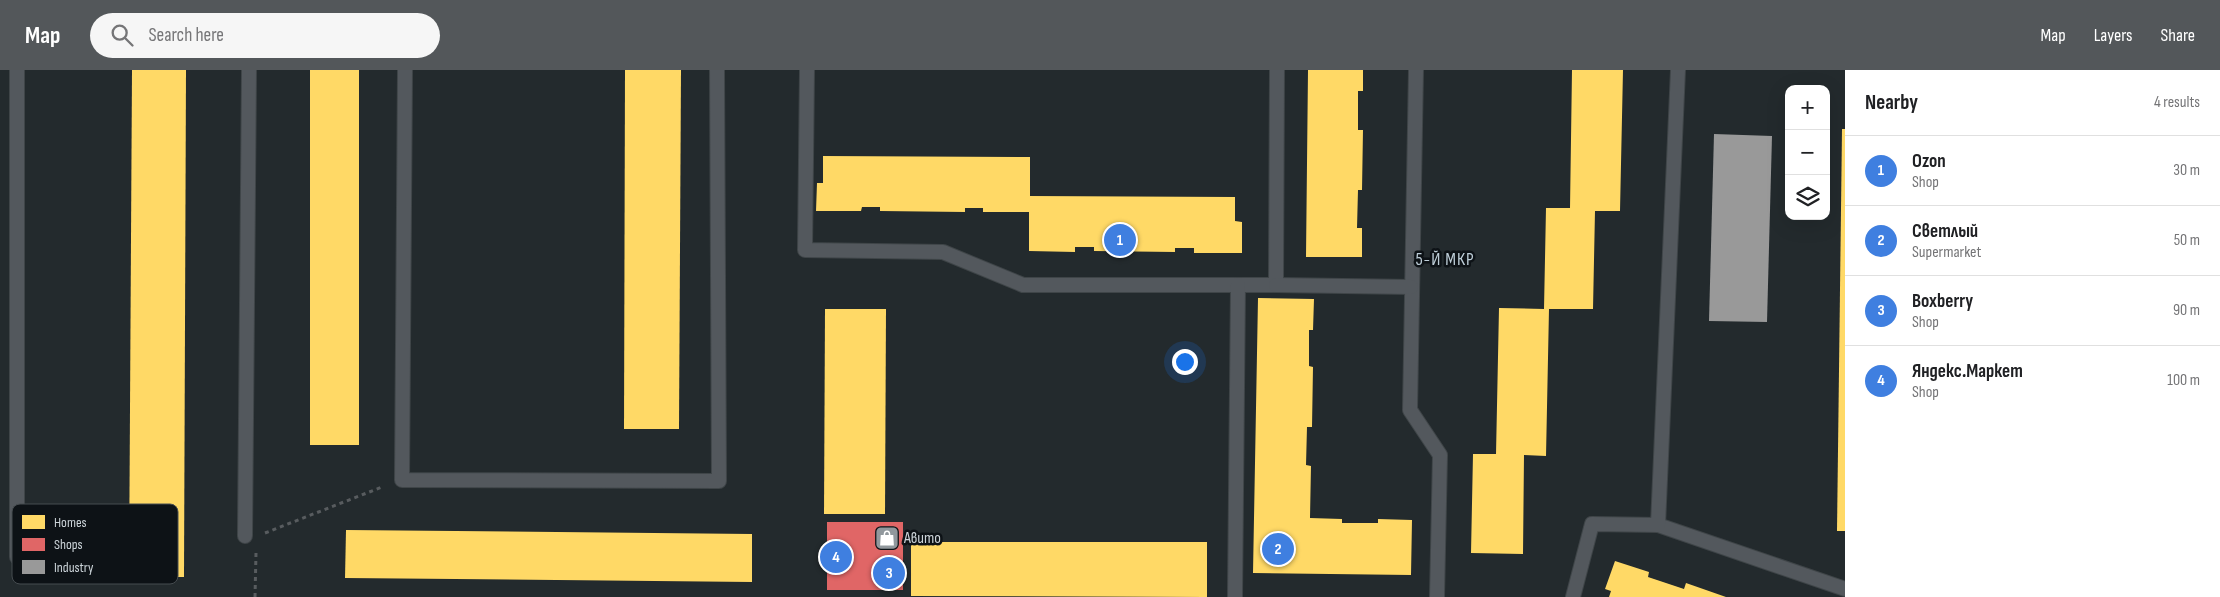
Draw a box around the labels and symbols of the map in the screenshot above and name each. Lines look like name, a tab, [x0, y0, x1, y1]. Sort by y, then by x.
pin: 1	[1104, 221, 1136, 259]
district label: 5-Й МКР	[1415, 249, 1475, 270]
your location	[1172, 349, 1198, 375]
legend	[12, 504, 178, 584]
text: Homes	[54, 514, 87, 531]
shop icon: Авито	[874, 525, 900, 551]
place label: Авито	[903, 529, 941, 548]
pin: 2	[1262, 530, 1294, 568]
text: Shops	[54, 536, 83, 553]
pin: 4	[820, 538, 852, 576]
pin: 3	[873, 554, 905, 592]
text: Industry	[54, 559, 94, 576]

